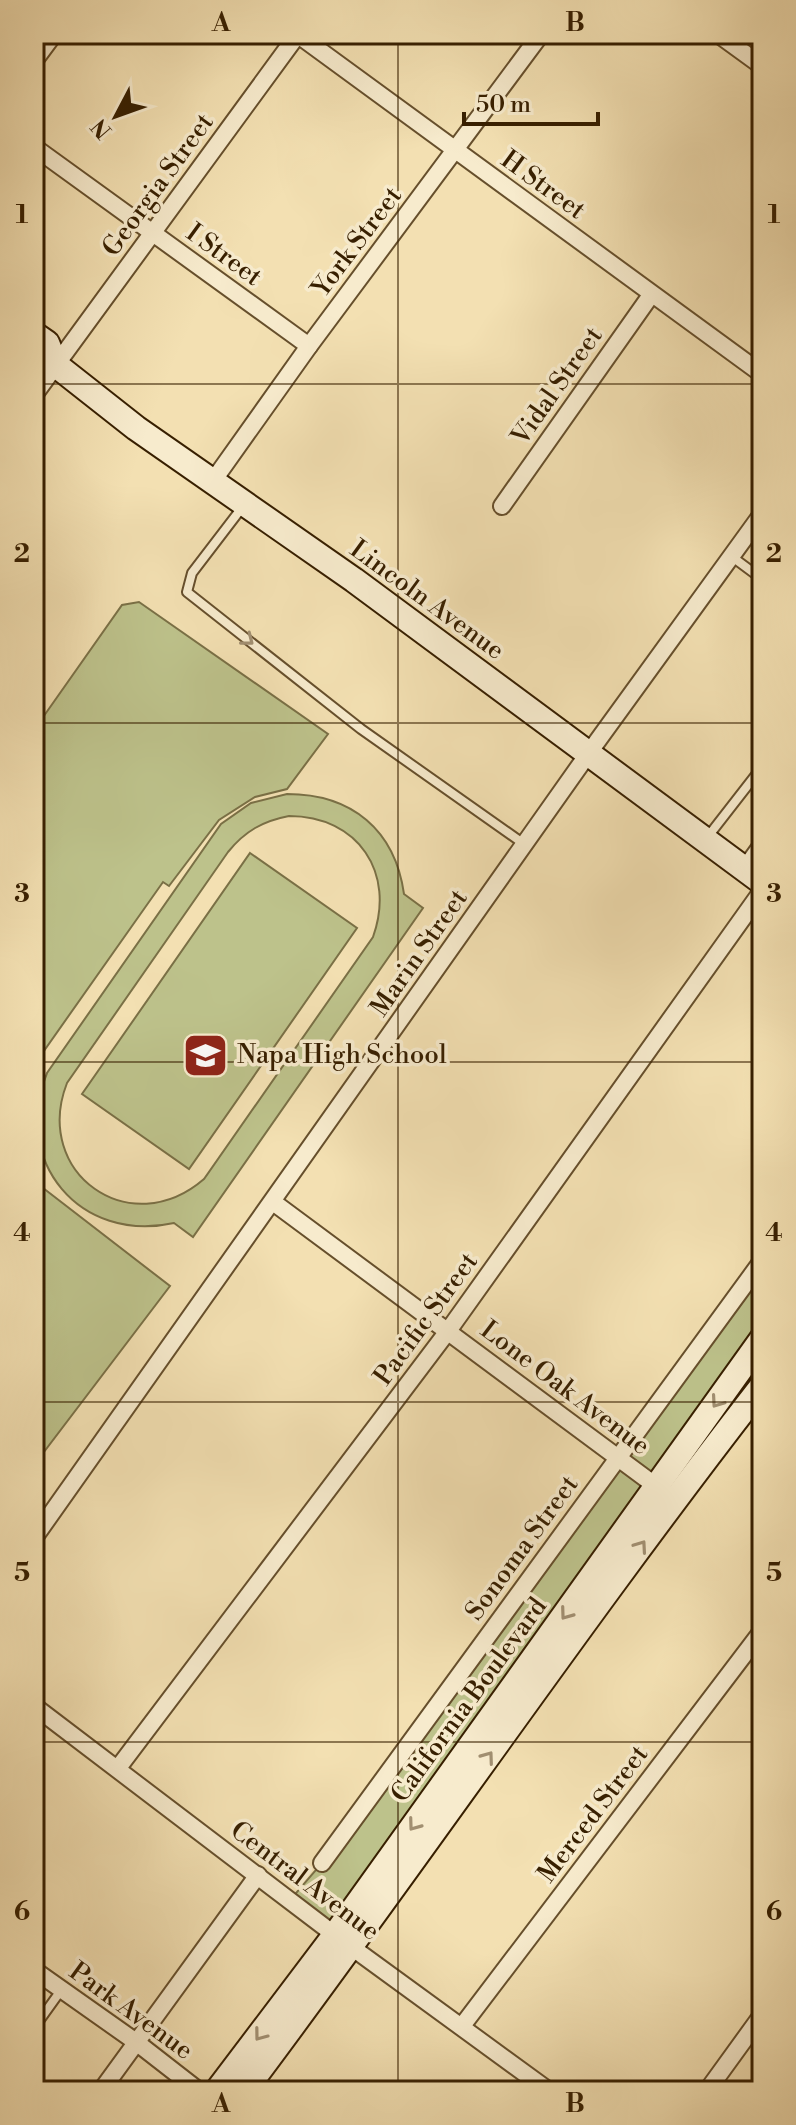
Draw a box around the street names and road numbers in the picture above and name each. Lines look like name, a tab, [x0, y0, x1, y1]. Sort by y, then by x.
street label: Georgia Street	[95, 107, 221, 263]
street label: H Street	[494, 144, 592, 226]
street label: York Street	[304, 180, 409, 305]
street label: I Street	[180, 217, 268, 293]
street label: Vidal Street	[504, 321, 609, 452]
street label: Lincoln Avenue	[343, 533, 511, 667]
street label: Marin Street	[363, 883, 475, 1023]
street label: Pacific Street	[367, 1246, 485, 1392]
street label: Lone Oak Avenue	[474, 1314, 656, 1462]
street label: Sonoma Street	[459, 1469, 585, 1627]
street label: California Boulevard	[384, 1591, 554, 1809]
street label: Merced Street	[531, 1739, 655, 1889]
street label: Central Avenue	[224, 1814, 386, 1948]
street label: Park Avenue	[63, 1955, 199, 2067]

